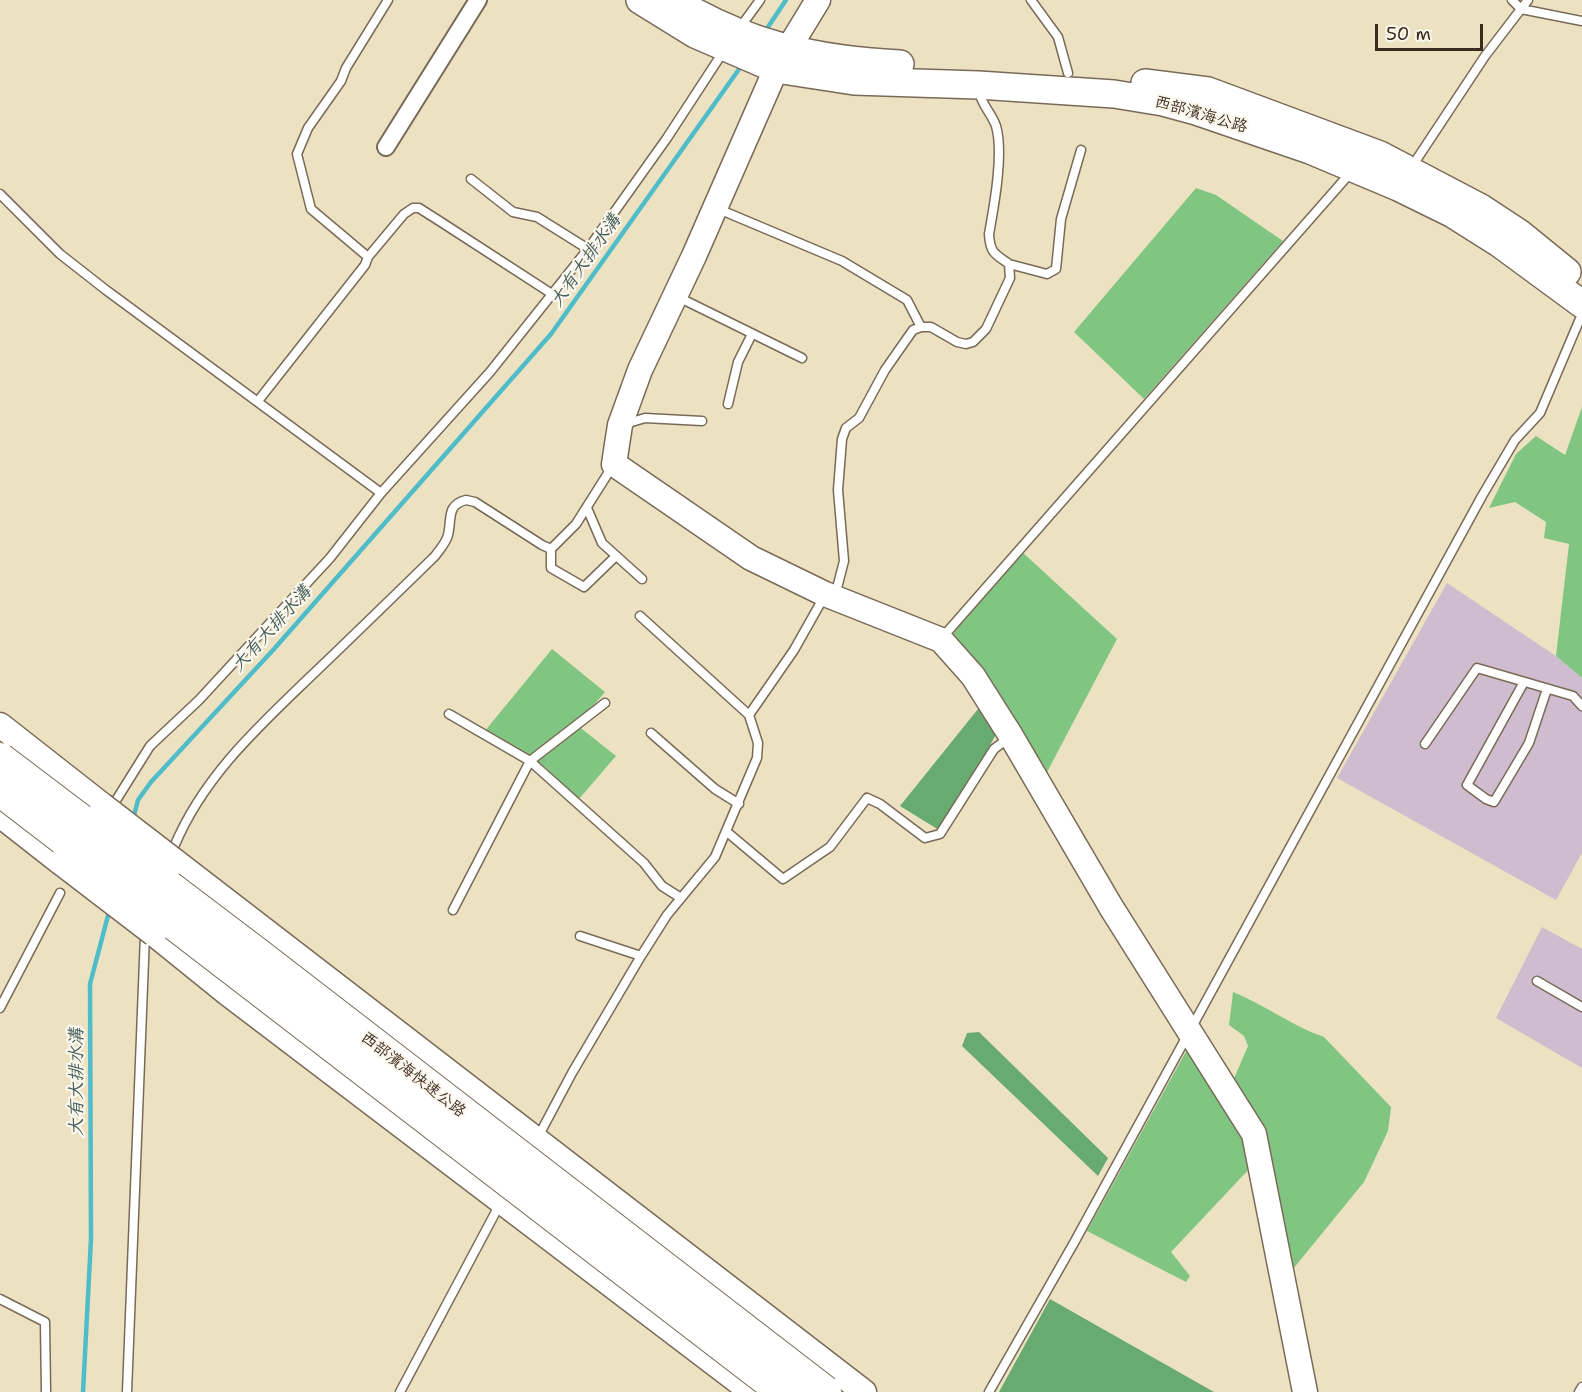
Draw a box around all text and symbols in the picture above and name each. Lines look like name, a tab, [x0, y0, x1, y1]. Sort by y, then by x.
scale bar	[1378, 12, 1486, 50]
text: 50 m	[1386, 22, 1431, 46]
street label: 西部濱海公路	[1152, 93, 1250, 137]
water label: 大有大排水溝	[546, 211, 626, 311]
water label: 大有大排水溝	[228, 582, 316, 676]
water label: 大有大排水溝	[66, 1028, 88, 1136]
street label: 西部濱海快速公路	[357, 1028, 469, 1122]

